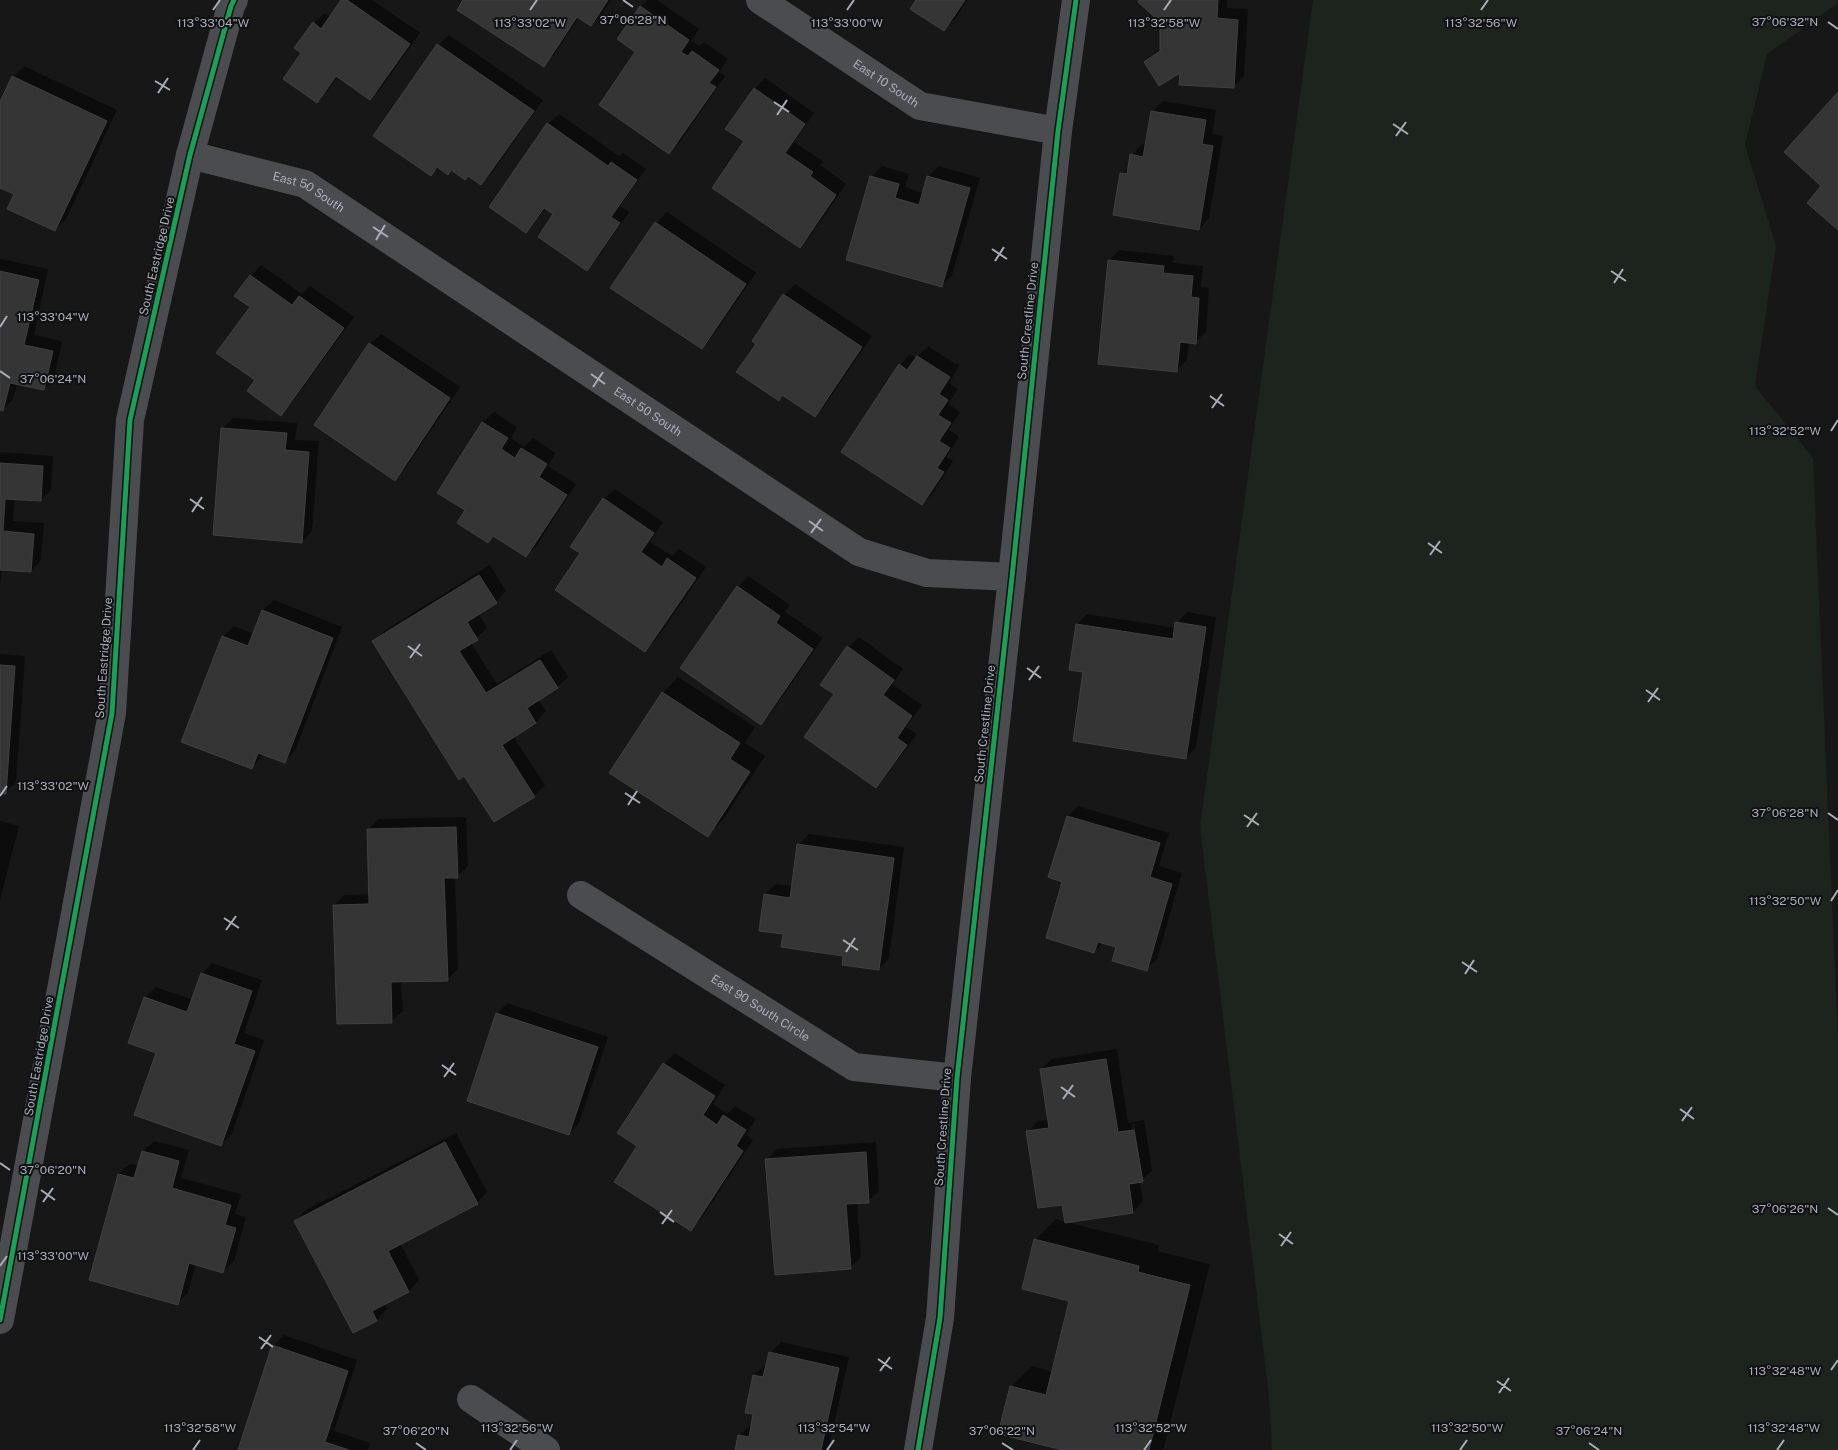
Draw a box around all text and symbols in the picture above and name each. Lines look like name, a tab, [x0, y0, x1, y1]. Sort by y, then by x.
text: 37°06'28"N	[600, 13, 666, 27]
text: 37°06'32"N	[1752, 15, 1818, 29]
text: 113°33'04"W	[177, 16, 250, 30]
text: 113°33'02"W	[494, 16, 567, 30]
text: 113°33'00"W	[811, 16, 884, 30]
text: 113°32'58"W	[1128, 16, 1201, 30]
text: 113°32'56"W	[1445, 16, 1518, 30]
street label: East 10 South	[850, 57, 922, 110]
street label: East 50 South	[271, 169, 347, 215]
street label: South Eastridge Drive	[137, 195, 178, 317]
street label: South Crestline Drive	[1015, 261, 1041, 381]
text: 113°33'04"W	[17, 310, 90, 324]
text: 37°06'24"N	[20, 372, 86, 386]
street label: East 50 South	[611, 384, 684, 439]
text: 113°32'52"W	[1749, 424, 1822, 438]
street label: South Eastridge Drive	[93, 597, 115, 719]
street label: South Crestline Drive	[972, 664, 998, 784]
text: 113°33'02"W	[17, 779, 90, 793]
text: 37°06'28"N	[1752, 806, 1818, 820]
text: 113°32'50"W	[1749, 894, 1822, 908]
street label: East 90 South Circle	[708, 972, 812, 1044]
street label: South Eastridge Drive	[22, 995, 56, 1117]
street label: South Crestline Drive	[932, 1067, 954, 1187]
text: 37°06'20"N	[20, 1163, 86, 1177]
text: 37°06'26"N	[1752, 1202, 1818, 1216]
text: 113°33'00"W	[17, 1249, 90, 1263]
text: 113°32'48"W	[1749, 1364, 1822, 1378]
text: 113°32'58"W	[164, 1421, 237, 1435]
text: 113°32'56"W	[481, 1421, 554, 1435]
text: 113°32'54"W	[798, 1421, 871, 1435]
text: 113°32'52"W	[1115, 1421, 1188, 1435]
text: 113°32'50"W	[1431, 1421, 1504, 1435]
text: 113°32'48"W	[1748, 1421, 1821, 1435]
text: 37°06'20"N	[383, 1424, 449, 1438]
text: 37°06'22"N	[969, 1424, 1035, 1438]
text: 37°06'24"N	[1556, 1424, 1622, 1438]

